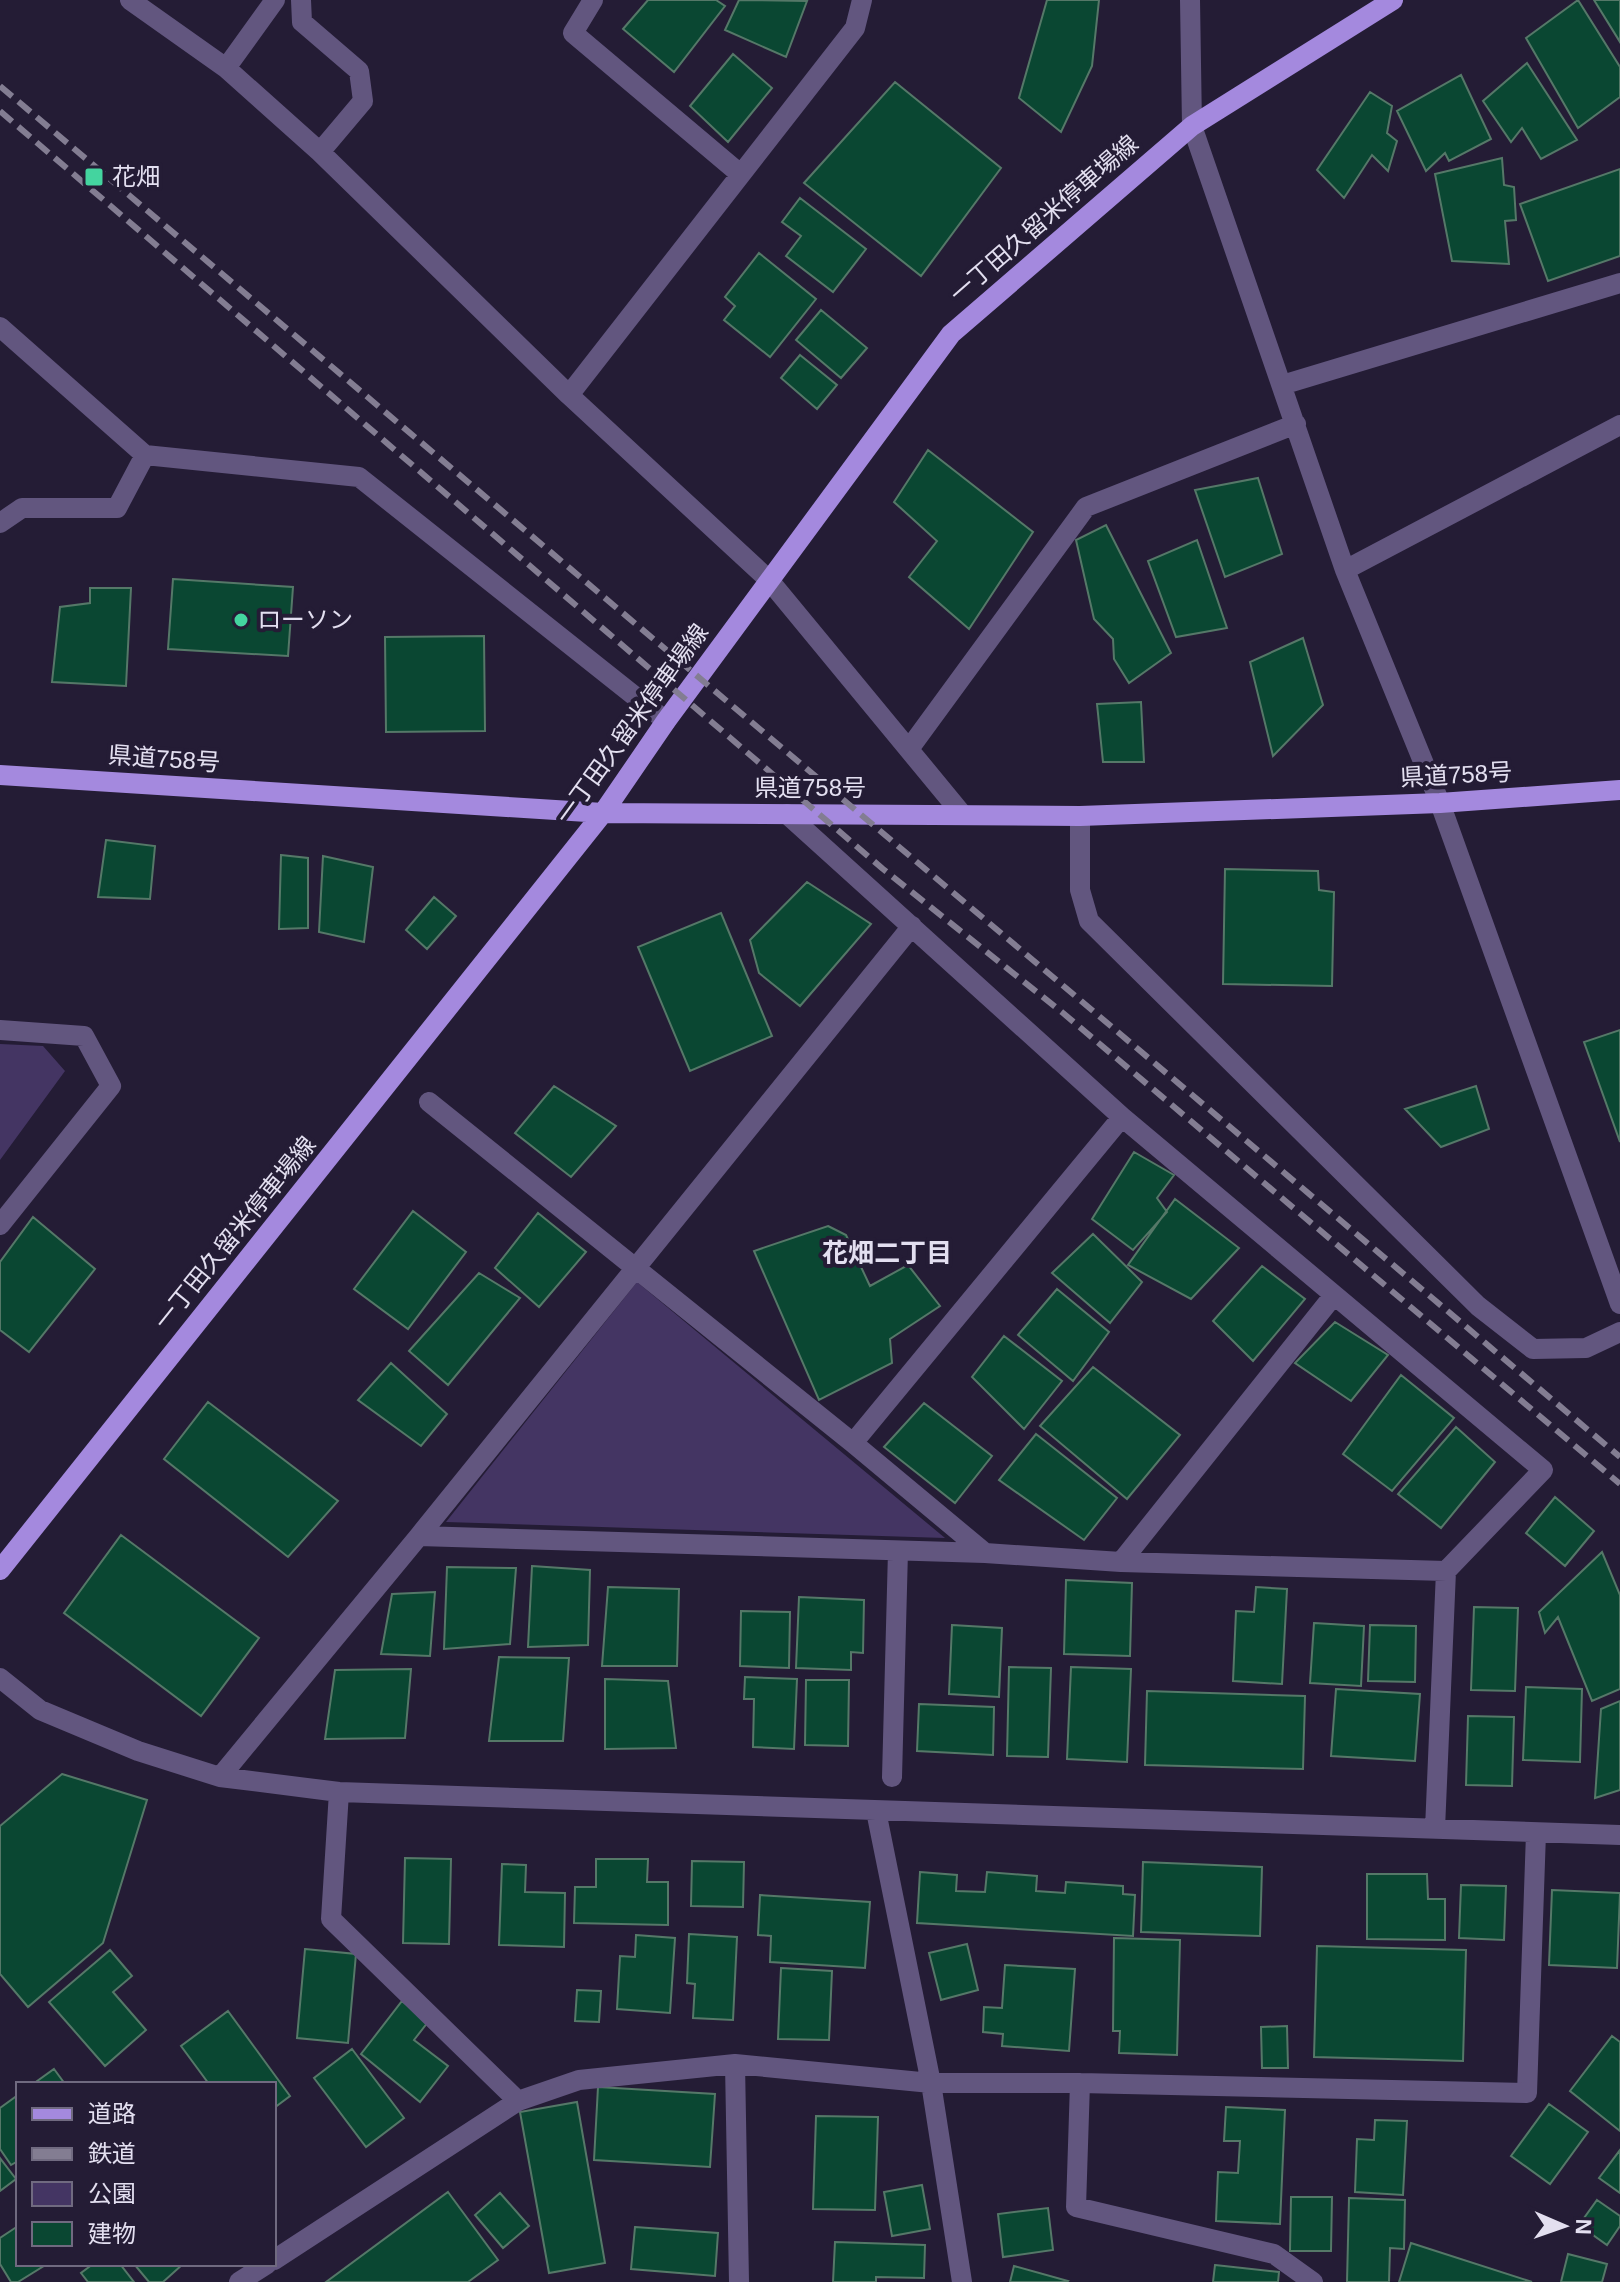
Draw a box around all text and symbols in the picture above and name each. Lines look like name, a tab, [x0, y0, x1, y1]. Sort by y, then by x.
street label: 一丁田久留米停車場線	[944, 130, 1143, 308]
place label: 花畑	[112, 163, 160, 190]
marker: 花畑	[83, 166, 105, 188]
place label: ローソン	[257, 606, 353, 633]
marker: ローソン	[232, 611, 250, 629]
street label: 一丁田久留米停車場線	[550, 619, 713, 829]
street label: 県道758号	[107, 741, 221, 776]
street label: 県道758号	[1399, 758, 1513, 791]
street label: 県道758号	[754, 774, 866, 801]
street label: 一丁田久留米停車場線	[149, 1131, 321, 1334]
district label: 花畑二丁目	[822, 1238, 952, 1268]
legend	[16, 2082, 276, 2266]
text: 道路	[88, 2100, 136, 2127]
text: 鉄道	[88, 2140, 136, 2167]
text: 公園	[88, 2180, 136, 2207]
north arrow	[1524, 2186, 1604, 2266]
text: N	[1571, 2218, 1596, 2235]
text: 建物	[88, 2220, 136, 2247]

